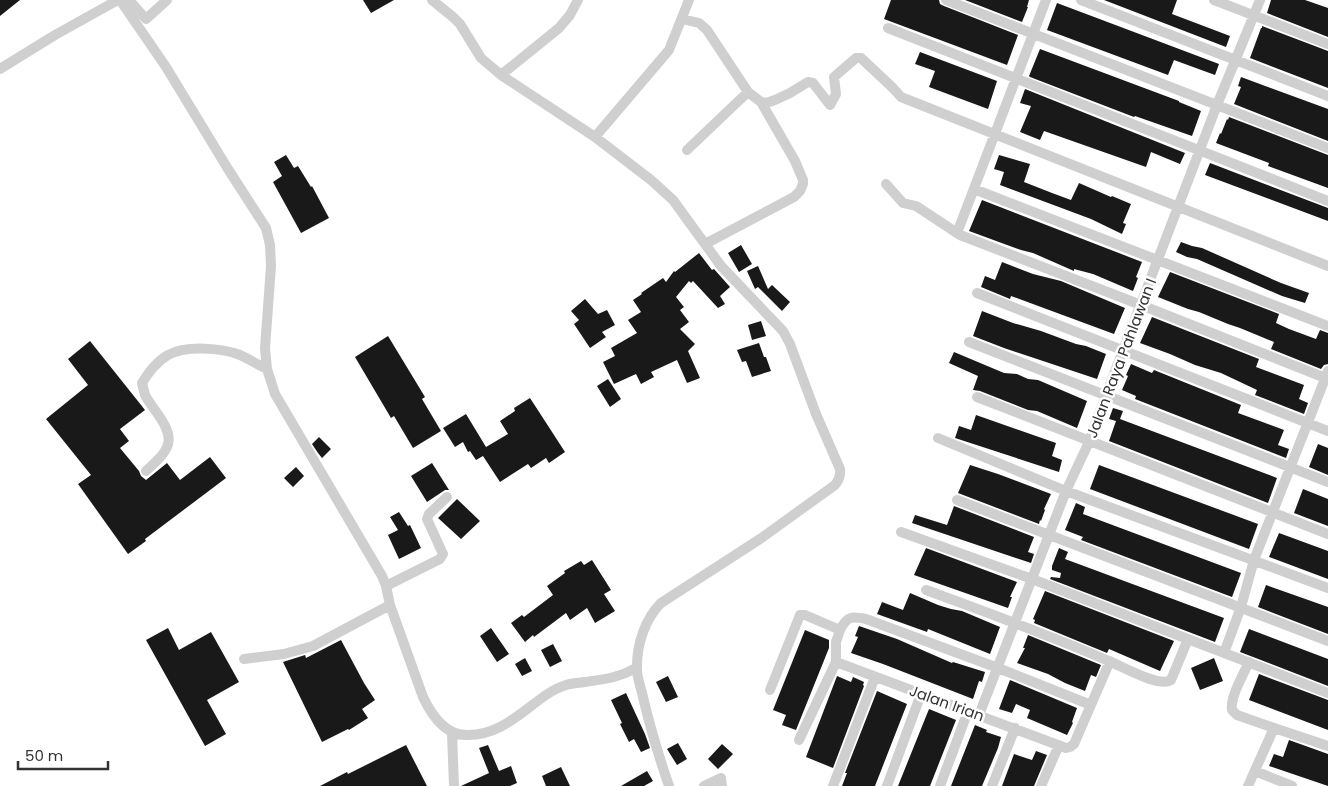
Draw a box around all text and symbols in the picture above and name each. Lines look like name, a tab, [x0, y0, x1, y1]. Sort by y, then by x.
street label: Jalan Raya Pahlawan I	[1081, 275, 1161, 441]
street label: Jalan Irian	[907, 680, 987, 726]
scale bar	[18, 738, 108, 770]
text: 50 m	[25, 745, 63, 766]

